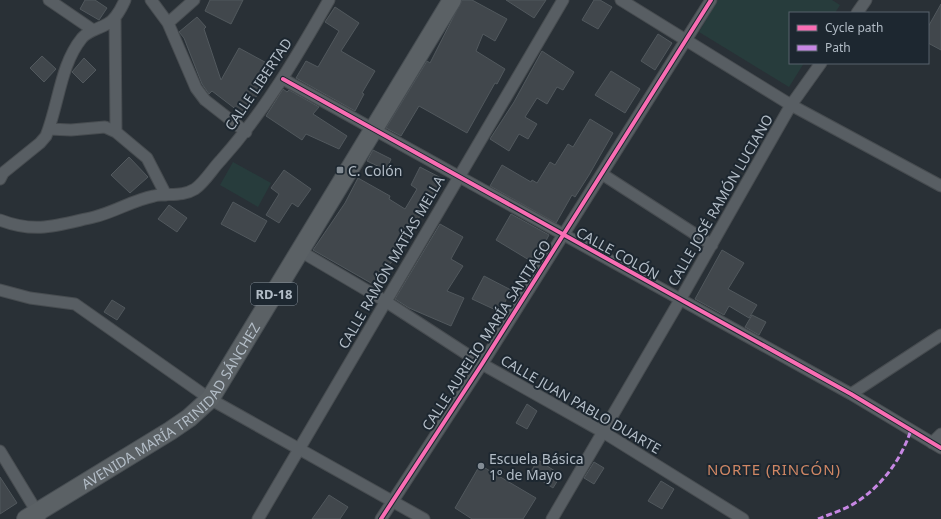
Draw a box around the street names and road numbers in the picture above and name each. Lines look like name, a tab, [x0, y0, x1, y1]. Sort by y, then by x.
street label: CALLE LIBERTAD	[220, 34, 296, 134]
street label: CALLE JOSÉ RAMÓN LUCIANO	[663, 111, 777, 289]
street label: CALLE RAMÓN MATÍAS MELLA	[334, 172, 449, 352]
street label: CALLE COLÓN	[573, 222, 663, 284]
street label: CALLE AURELIO MARÍA SANTIAGO	[417, 236, 555, 434]
road number: RD-18	[251, 283, 297, 305]
street label: AVENIDA MARÍA TRINIDAD SÁNCHEZ	[77, 319, 264, 493]
street label: CALLE JUAN PABLO DUARTE	[497, 350, 665, 458]

